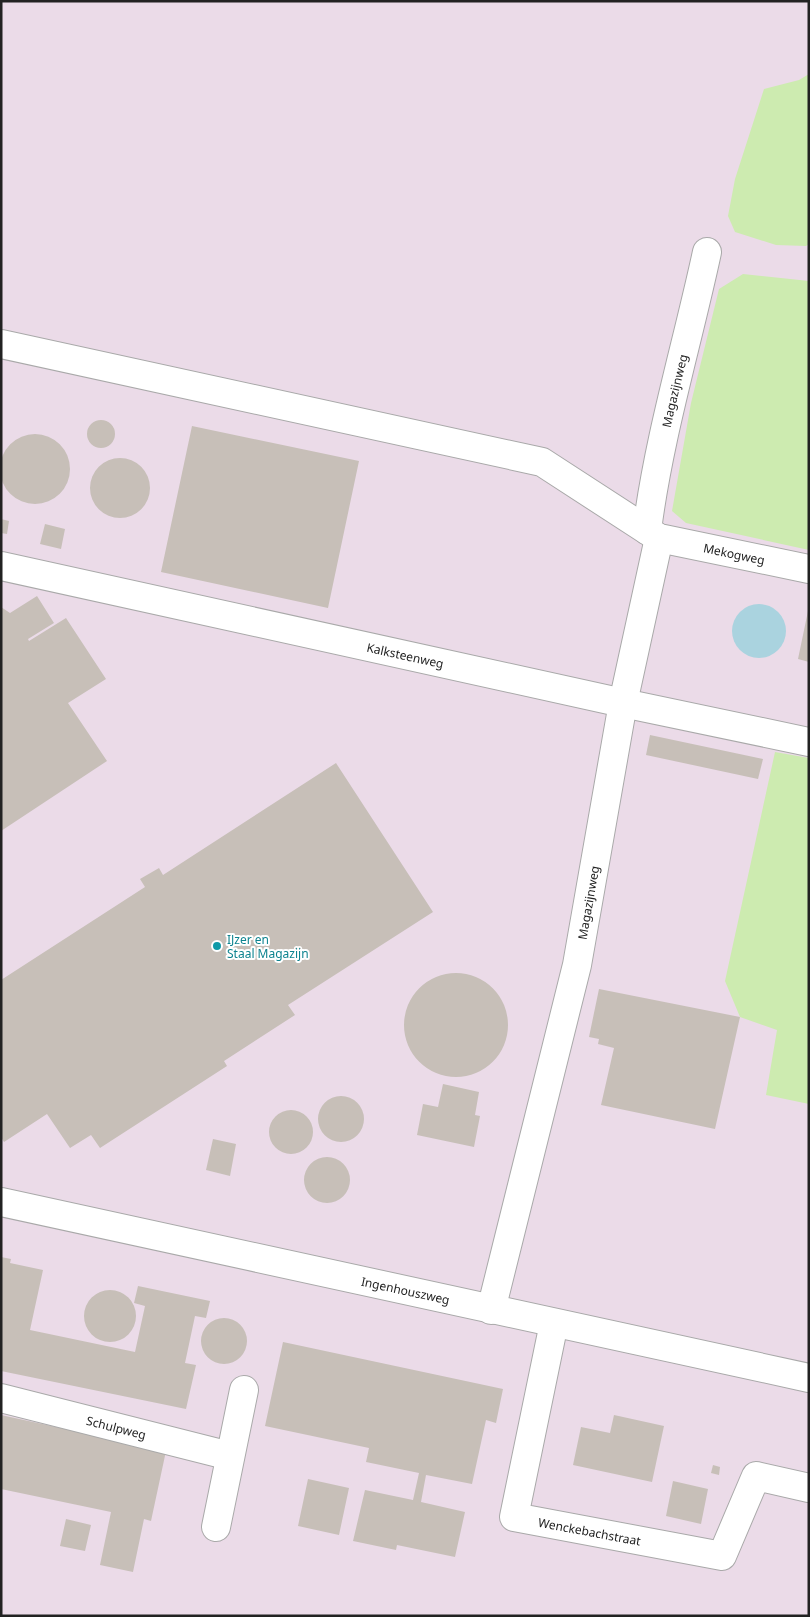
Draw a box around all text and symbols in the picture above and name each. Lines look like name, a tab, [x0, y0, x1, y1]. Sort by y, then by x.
street label: Magazijnweg	[657, 352, 691, 429]
street label: Mekogweg	[702, 539, 766, 568]
street label: Kalksteenweg	[365, 638, 445, 672]
street label: Magazijnweg	[573, 864, 603, 941]
place label: IJzer en Staal Magazijn	[227, 931, 309, 962]
marker: IJzer en Staal Magazijn	[211, 940, 223, 952]
street label: Ingenhouszweg	[360, 1272, 451, 1308]
street label: Schulpweg	[85, 1411, 148, 1443]
street label: Wenckebachstraat	[537, 1513, 643, 1549]

